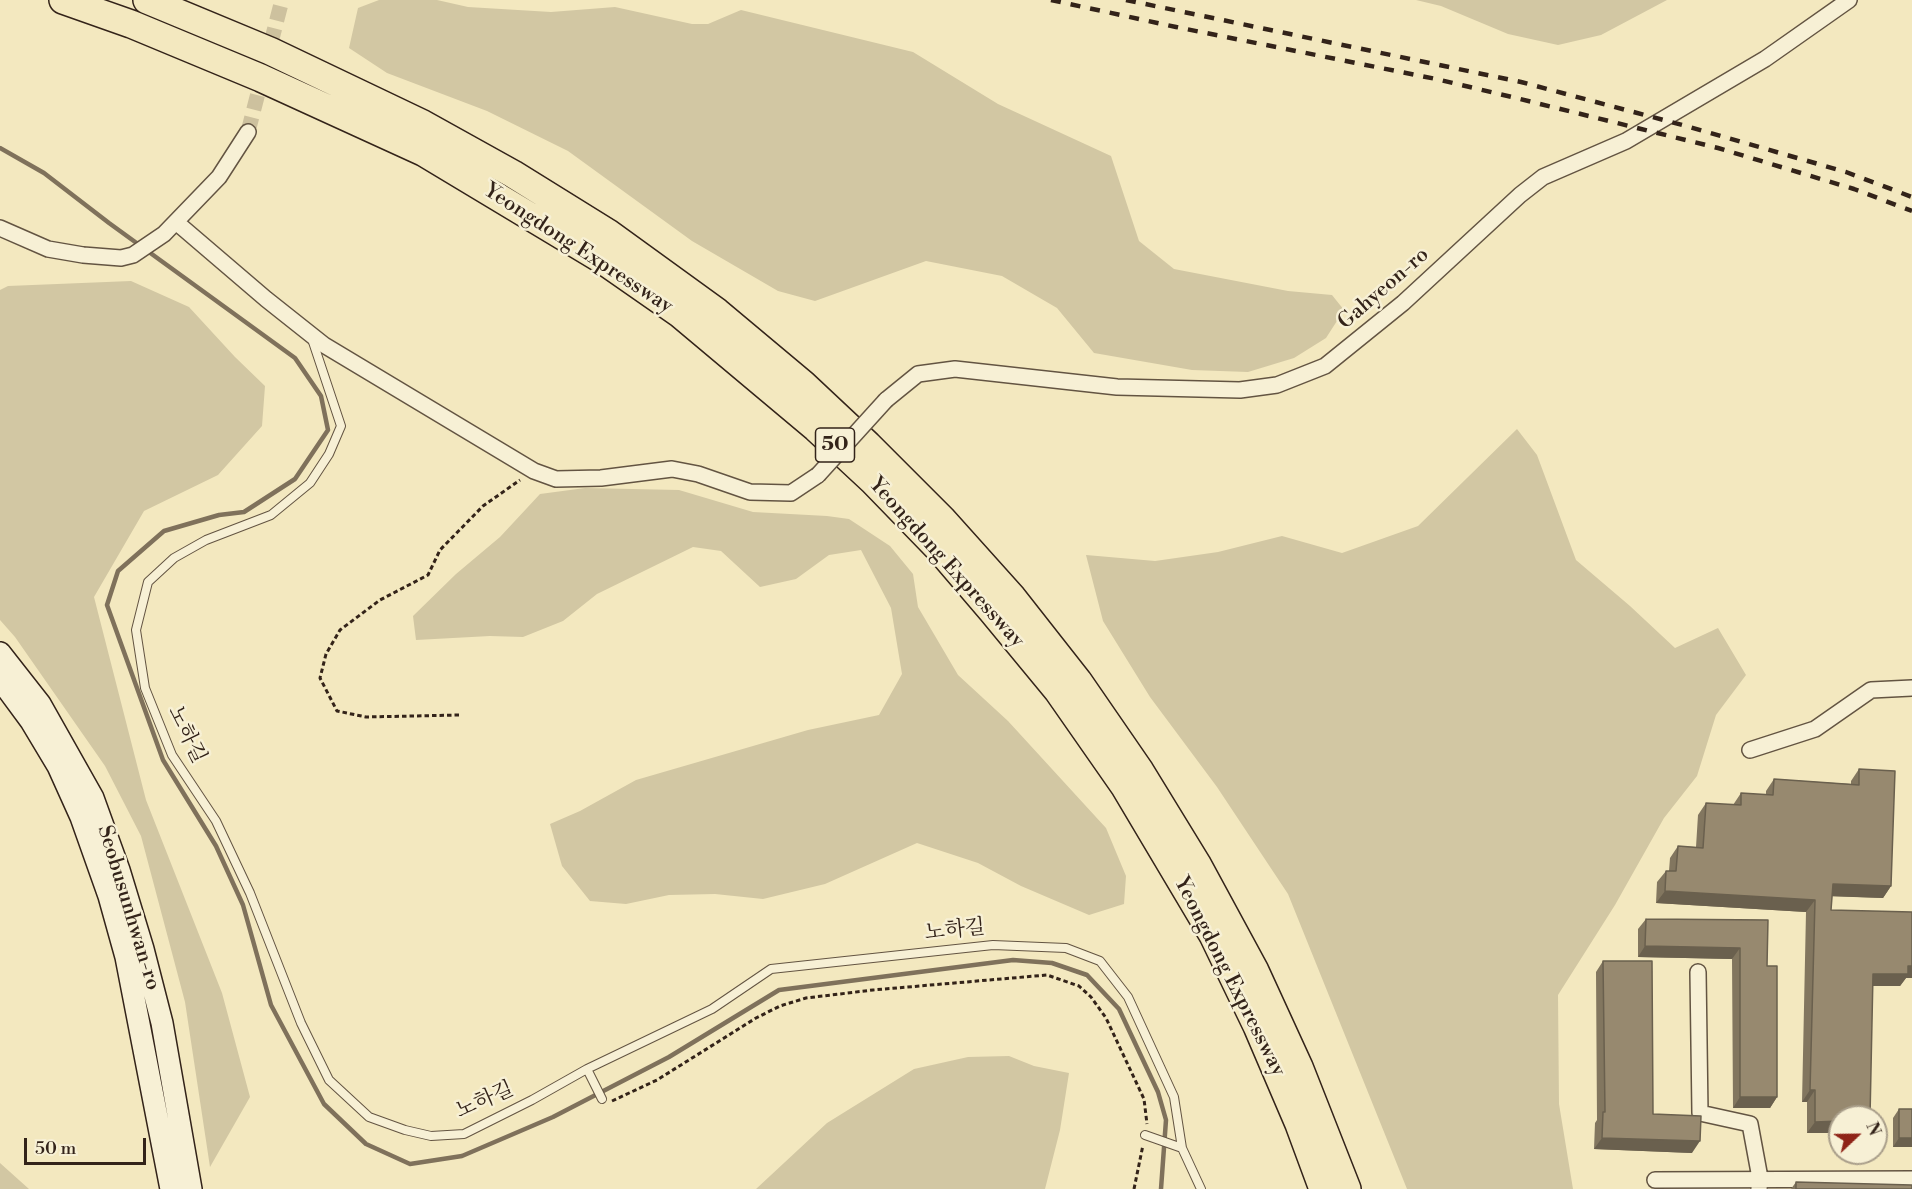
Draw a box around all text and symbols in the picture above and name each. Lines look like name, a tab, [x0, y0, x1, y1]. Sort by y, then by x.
street label: Yeongdong Expressway	[479, 178, 677, 320]
street label: Gahyeon-ro	[1333, 243, 1435, 335]
road number: 50	[816, 428, 854, 462]
street label: Yeongdong Expressway	[863, 473, 1029, 653]
street label: 노하길	[161, 702, 211, 768]
street label: Seobusunhwan-ro	[91, 822, 165, 994]
street label: Yeongdong Expressway	[1168, 873, 1290, 1081]
street label: 노하길	[923, 915, 987, 947]
street label: 노하길	[452, 1077, 518, 1125]
north arrow	[1828, 1105, 1888, 1165]
text: N	[1861, 1119, 1884, 1139]
scale bar	[27, 1126, 148, 1164]
text: 50 m	[35, 1137, 76, 1160]

